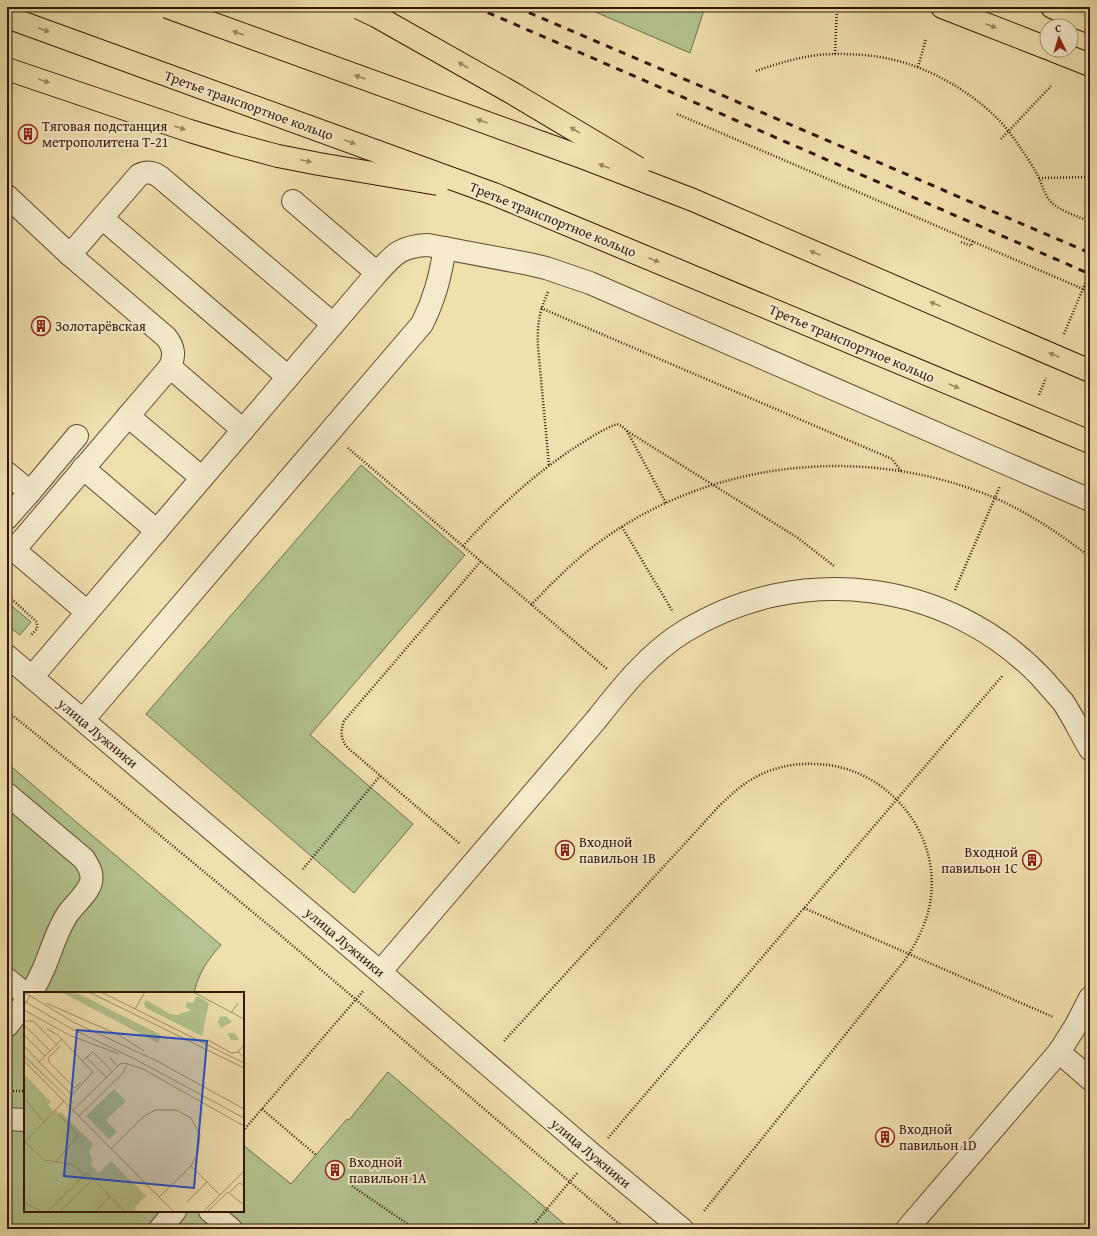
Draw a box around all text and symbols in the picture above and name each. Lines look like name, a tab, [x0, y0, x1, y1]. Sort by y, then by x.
north arrow	[1039, 18, 1079, 58]
text: С	[1054, 20, 1062, 36]
one-way arrow	[986, 24, 998, 30]
one-way arrow	[38, 28, 50, 34]
one-way arrow	[231, 29, 243, 35]
one-way arrow	[457, 61, 469, 68]
street label: Третье транспортное кольцо	[162, 65, 336, 145]
one-way arrow	[353, 73, 365, 79]
one-way arrow	[38, 79, 50, 85]
place label: Тяговая подстанция метрополитена Т-21	[42, 116, 168, 152]
one-way arrow	[476, 118, 488, 124]
building icon: Тяговая подстанция метрополитена Т-21	[17, 123, 39, 145]
one-way arrow	[175, 125, 187, 131]
one-way arrow	[569, 127, 581, 134]
one-way arrow	[345, 139, 357, 145]
one-way arrow	[300, 159, 312, 165]
one-way arrow	[598, 162, 610, 168]
street label: Третье транспортное кольцо	[467, 176, 639, 262]
one-way arrow	[810, 250, 821, 256]
one-way arrow	[648, 258, 660, 264]
street label: Третье транспортное кольцо	[766, 299, 938, 387]
one-way arrow	[929, 301, 940, 307]
building icon: Золотарёвская	[30, 315, 52, 337]
place label: Золотарёвская	[55, 316, 146, 336]
one-way arrow	[1049, 352, 1060, 358]
one-way arrow	[949, 383, 960, 389]
street label: улица Лужники	[53, 693, 142, 773]
place label: Входной павильон 1B	[579, 832, 656, 868]
building icon: Входной павильон 1B	[554, 839, 576, 861]
place label: Входной павильон 1C	[941, 842, 1018, 878]
building icon: Входной павильон 1C	[1021, 849, 1043, 871]
street label: улица Лужники	[300, 902, 389, 982]
inset map	[24, 992, 244, 1212]
street label: улица Лужники	[546, 1113, 635, 1193]
place label: Входной павильон 1D	[899, 1119, 977, 1155]
building icon: Входной павильон 1D	[874, 1126, 896, 1148]
place label: Входной павильон 1A	[349, 1152, 427, 1188]
building icon: Входной павильон 1A	[324, 1159, 346, 1181]

